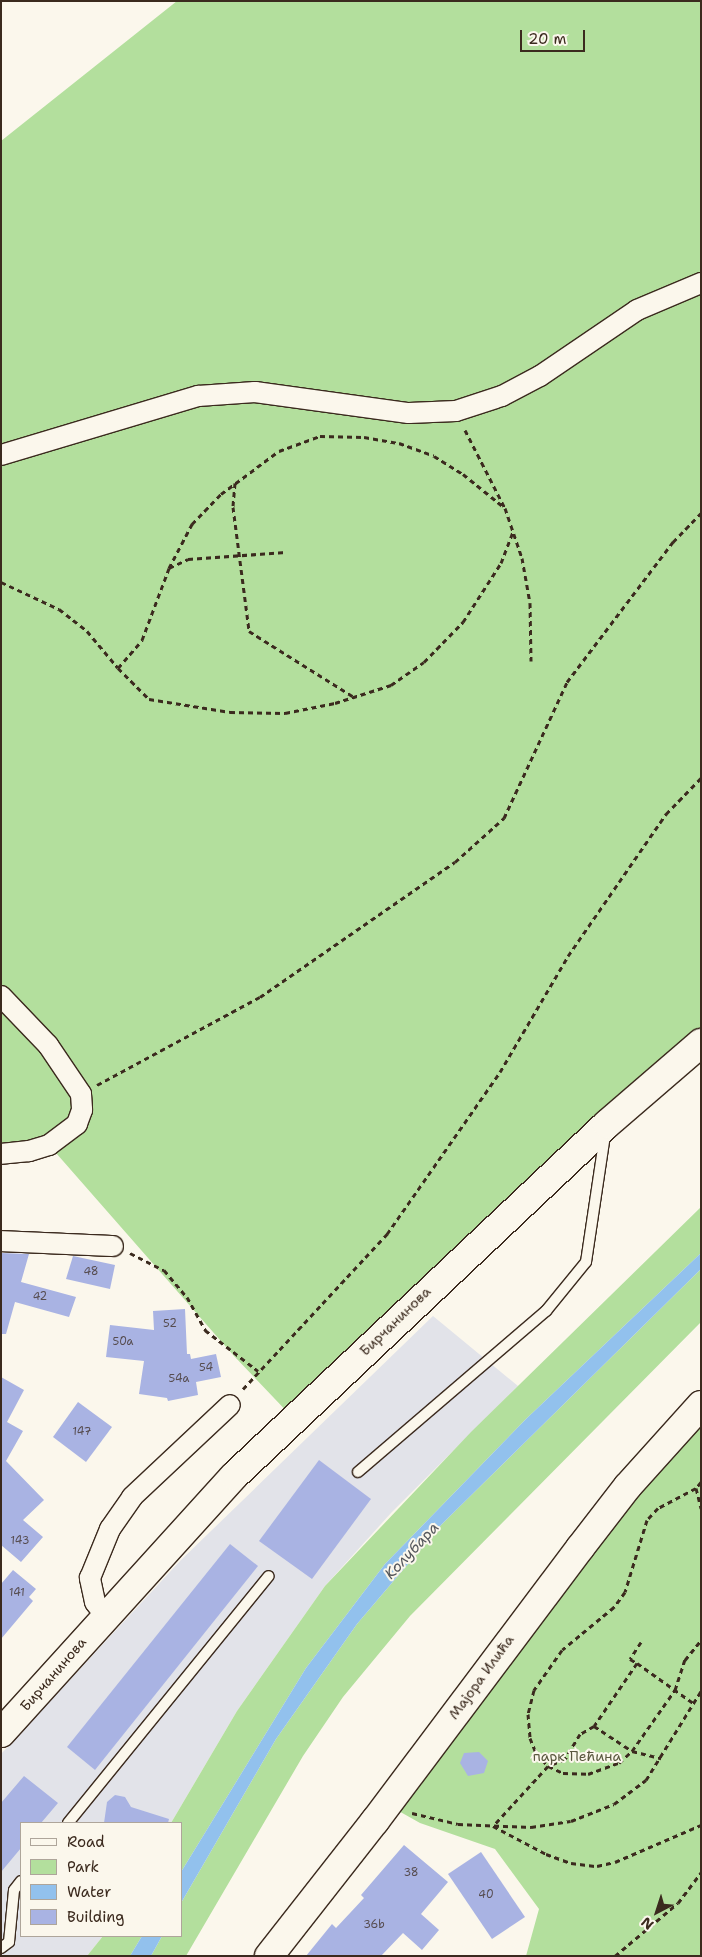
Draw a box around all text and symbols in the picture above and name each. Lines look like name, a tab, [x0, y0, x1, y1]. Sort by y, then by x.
scale bar	[522, 20, 587, 52]
text: 20 m	[528, 29, 567, 49]
house number: 48	[83, 1265, 99, 1279]
street label: Бирчанинова	[356, 1283, 434, 1359]
house number: 42	[33, 1290, 47, 1304]
house number: 52	[163, 1317, 177, 1331]
house number: 50a	[113, 1335, 133, 1349]
house number: 54	[199, 1361, 213, 1375]
house number: 54a	[169, 1372, 189, 1386]
house number: 147	[73, 1425, 91, 1439]
water label: Колубара	[381, 1519, 443, 1583]
house number: 143	[11, 1534, 29, 1548]
house number: 141	[9, 1586, 25, 1600]
street label: Мајора Илића	[445, 1632, 517, 1722]
street label: Бирчанинова	[16, 1634, 90, 1714]
park label: парк Пећина	[533, 1748, 621, 1764]
legend	[20, 1822, 182, 1937]
text: Road	[67, 1832, 105, 1852]
text: Park	[67, 1857, 99, 1877]
house number: 38	[403, 1866, 419, 1880]
text: Water	[67, 1882, 111, 1902]
north arrow	[632, 1887, 682, 1937]
house number: 40	[478, 1888, 494, 1902]
text: Building	[67, 1907, 124, 1927]
text: N	[637, 1913, 657, 1934]
house number: 36b	[363, 1918, 385, 1932]

